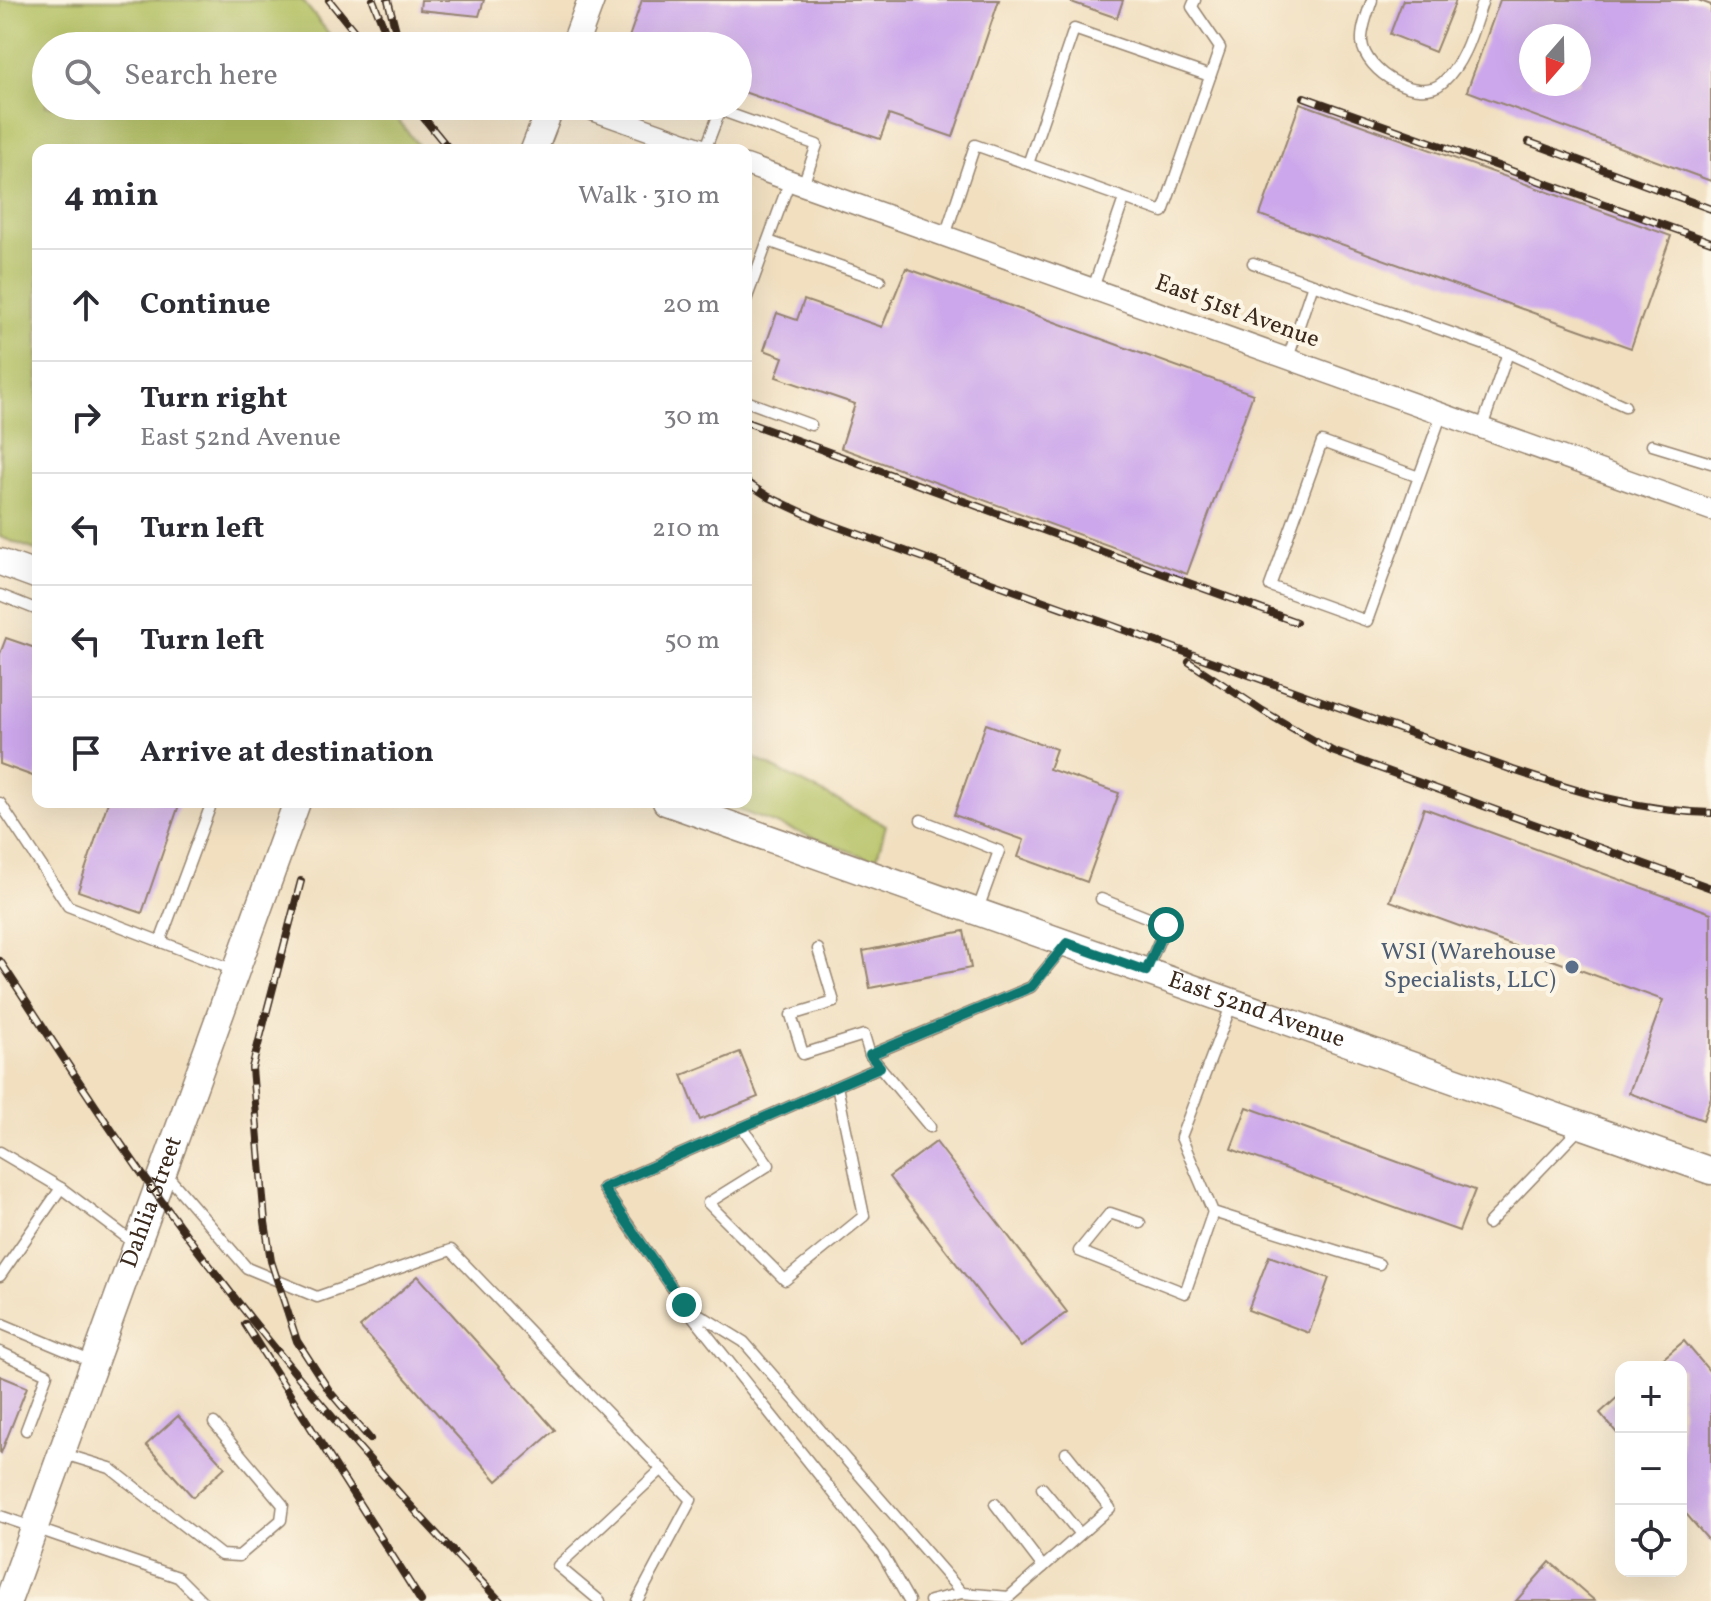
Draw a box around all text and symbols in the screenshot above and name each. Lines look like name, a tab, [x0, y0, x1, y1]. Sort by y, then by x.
north arrow	[1519, 24, 1591, 96]
search box	[32, 32, 752, 120]
icon: search	[60, 54, 104, 98]
text: Search here	[124, 55, 278, 97]
text: 4 min	[64, 173, 159, 220]
text: Walk · 310 m	[578, 178, 720, 214]
street label: East 51st Avenue	[1150, 266, 1324, 358]
icon: ahead	[64, 283, 108, 327]
text: Continue	[140, 284, 271, 326]
text: 20 m	[662, 287, 720, 323]
text: Turn right	[140, 378, 288, 420]
icon: right	[64, 395, 108, 439]
text: 30 m	[663, 399, 720, 435]
text: East 52nd Avenue	[140, 420, 341, 456]
icon: left	[64, 507, 108, 551]
text: Turn left	[140, 508, 264, 550]
text: 210 m	[652, 511, 720, 547]
icon: left	[64, 619, 108, 663]
text: Turn left	[140, 620, 264, 662]
text: 50 m	[664, 623, 720, 659]
icon: arrive	[64, 731, 108, 775]
text: Arrive at destination	[140, 732, 434, 774]
route start	[1148, 907, 1184, 943]
place label: WSI (Warehouse Specialists, LLC)	[1381, 936, 1556, 998]
marker: WSI (Warehouse Specialists, LLC)	[1563, 958, 1581, 976]
street label: East 52nd Avenue	[1163, 964, 1349, 1057]
street label: Dahlia Street	[113, 1132, 192, 1273]
route end	[666, 1287, 702, 1323]
map controls	[1615, 1361, 1687, 1577]
button: +	[1615, 1361, 1687, 1433]
button: −	[1615, 1433, 1687, 1505]
button: locate	[1615, 1505, 1687, 1577]

